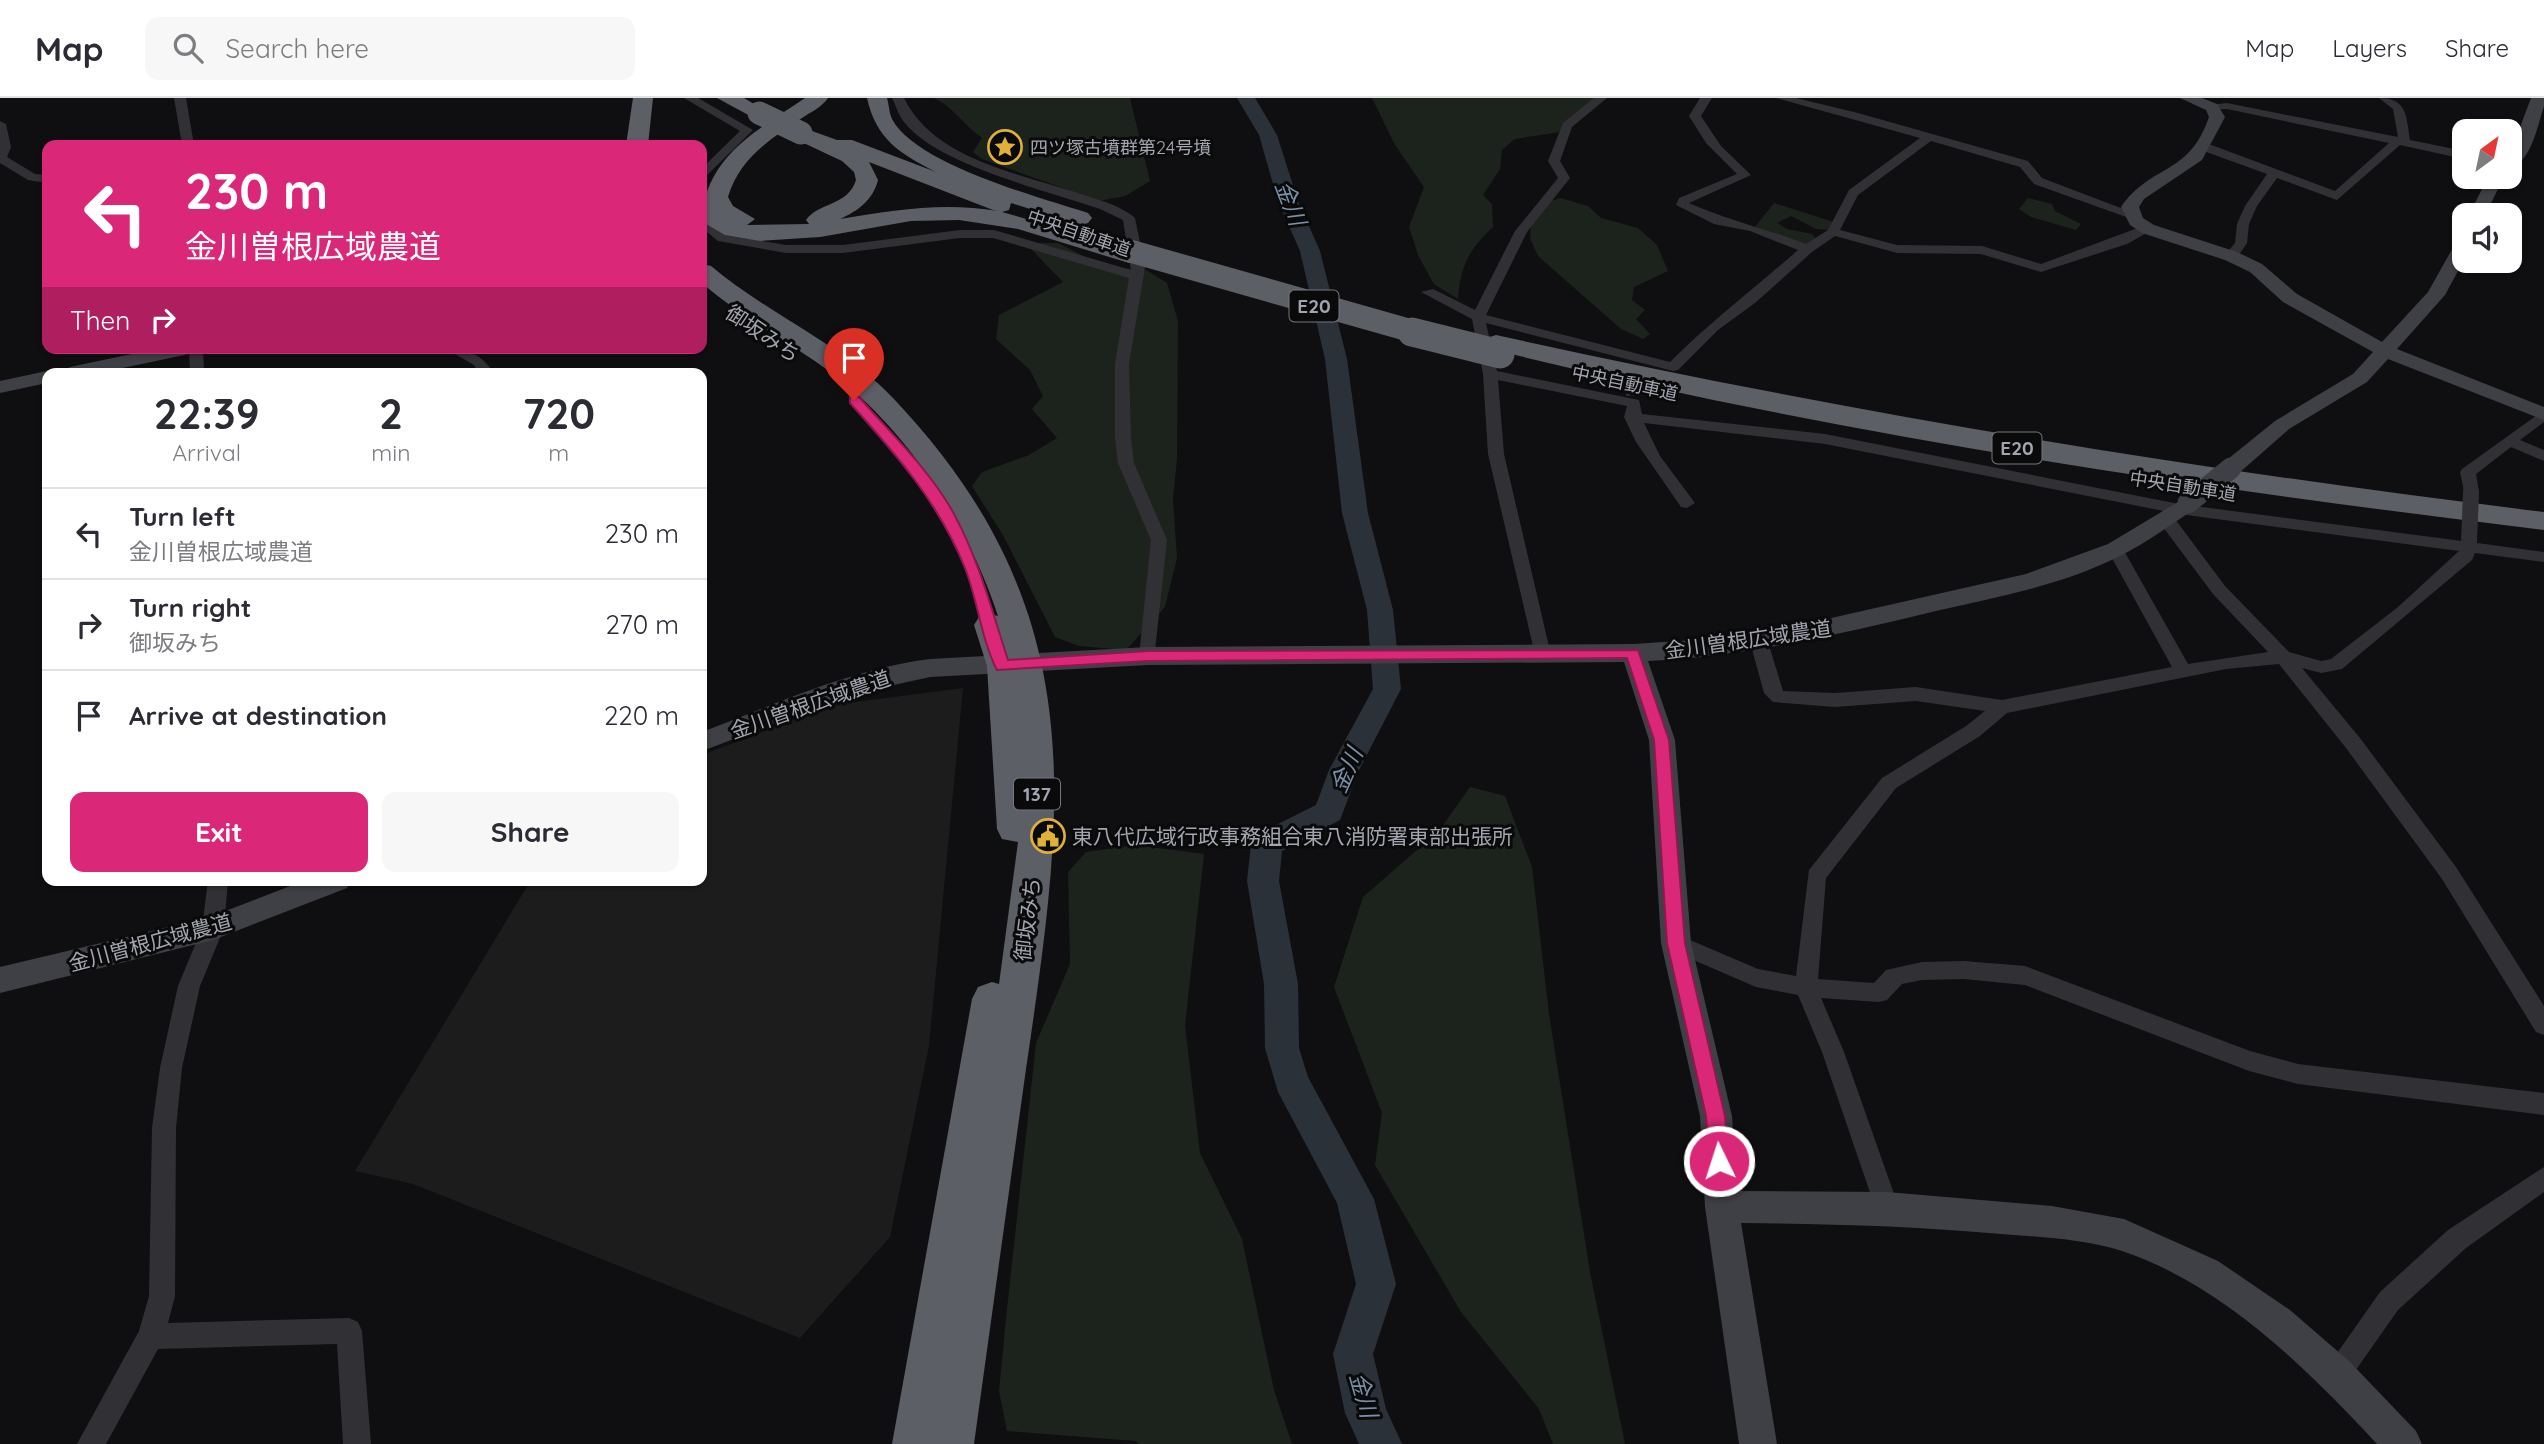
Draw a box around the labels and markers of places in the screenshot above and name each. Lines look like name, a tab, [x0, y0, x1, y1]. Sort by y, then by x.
place icon: 四ツ塚古墳群第24号墳	[986, 128, 1024, 166]
place label: 四ツ塚古墳群第24号墳	[1030, 136, 1211, 159]
pin	[824, 328, 884, 400]
public building icon: 東八代広域行政事務組合東八消防署東部出張所	[1029, 817, 1067, 855]
place label: 東八代広域行政事務組合東八消防署東部出張所	[1072, 823, 1513, 849]

